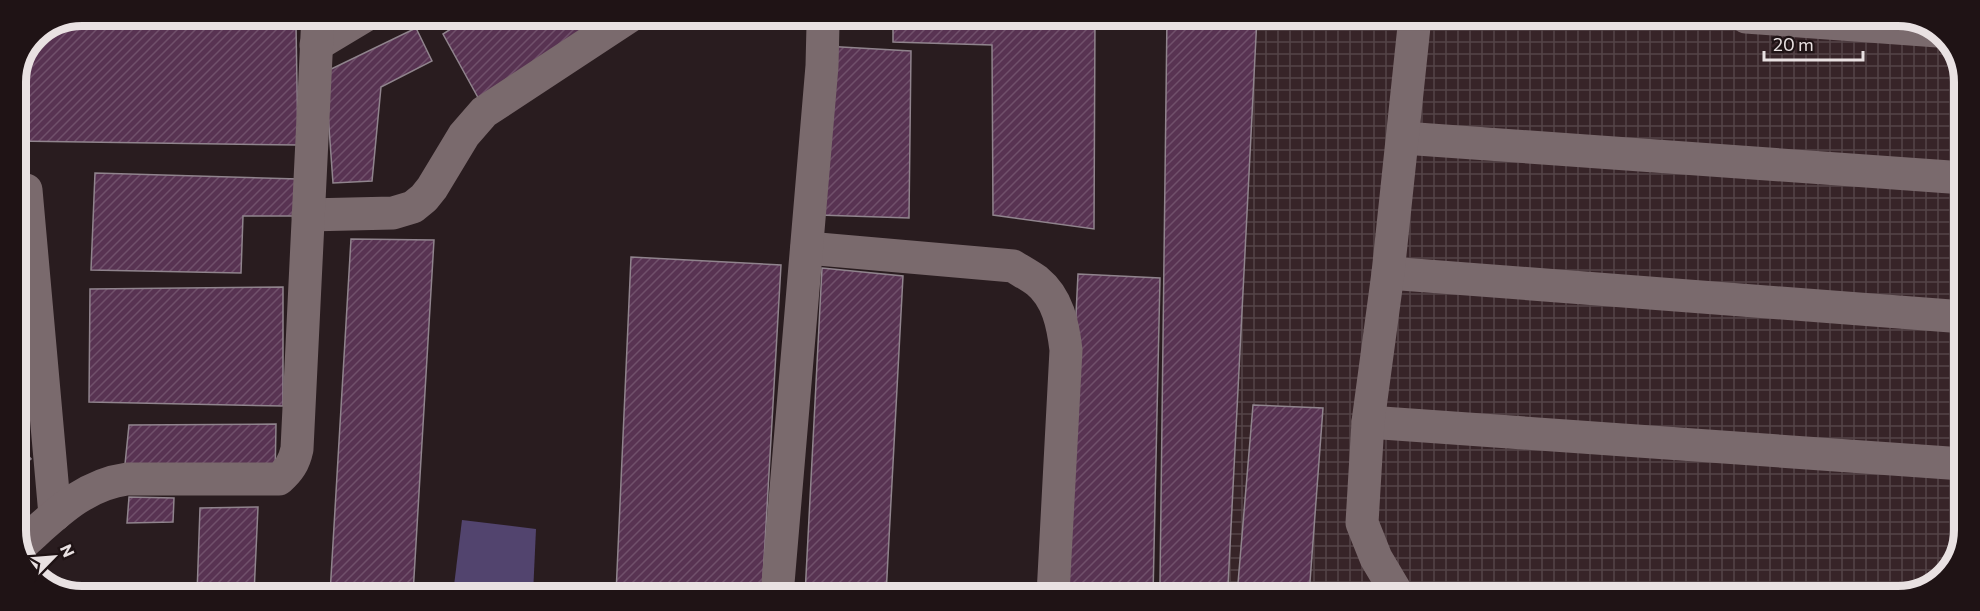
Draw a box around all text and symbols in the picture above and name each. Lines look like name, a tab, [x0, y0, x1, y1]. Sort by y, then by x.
scale bar	[1764, 24, 1863, 62]
text: 20 m	[1773, 33, 1814, 55]
north arrow	[24, 527, 84, 587]
text: N	[57, 541, 79, 560]

